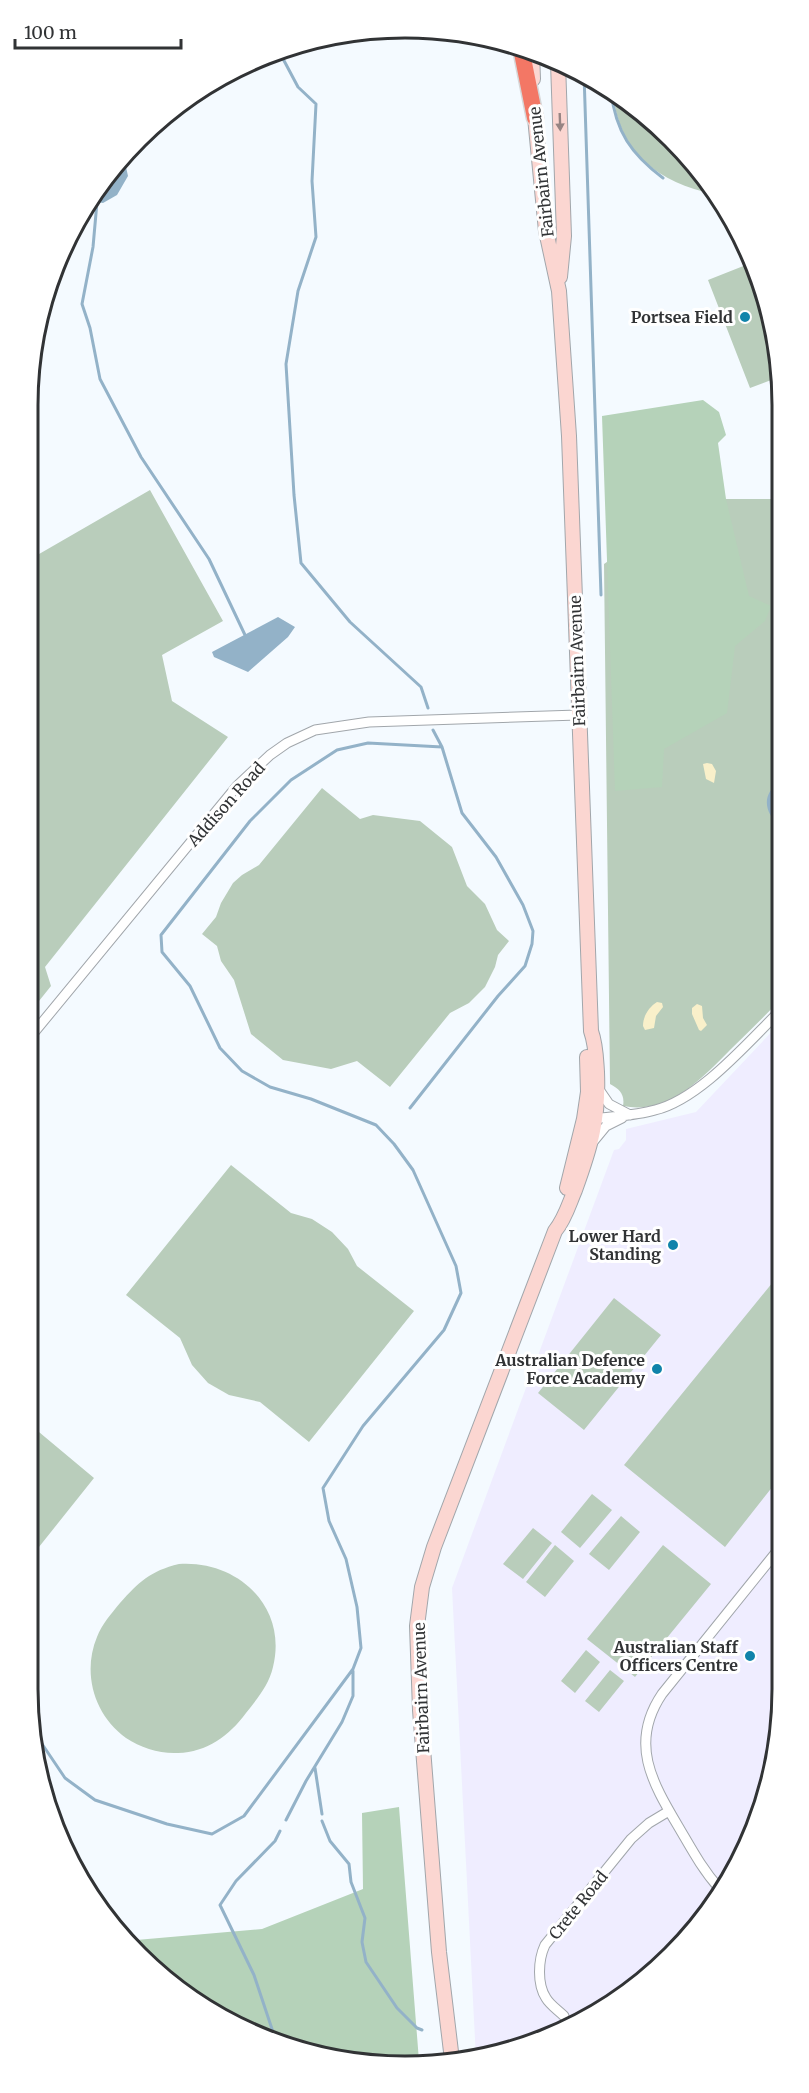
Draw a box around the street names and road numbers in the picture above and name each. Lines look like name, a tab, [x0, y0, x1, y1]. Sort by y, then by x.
street label: Fairbairn Avenue	[524, 106, 558, 238]
street label: Fairbairn Avenue	[565, 595, 589, 727]
street label: Addison Road	[182, 758, 269, 851]
street label: Fairbairn Avenue	[409, 1622, 433, 1754]
street label: Crete Road	[544, 1866, 612, 1943]

